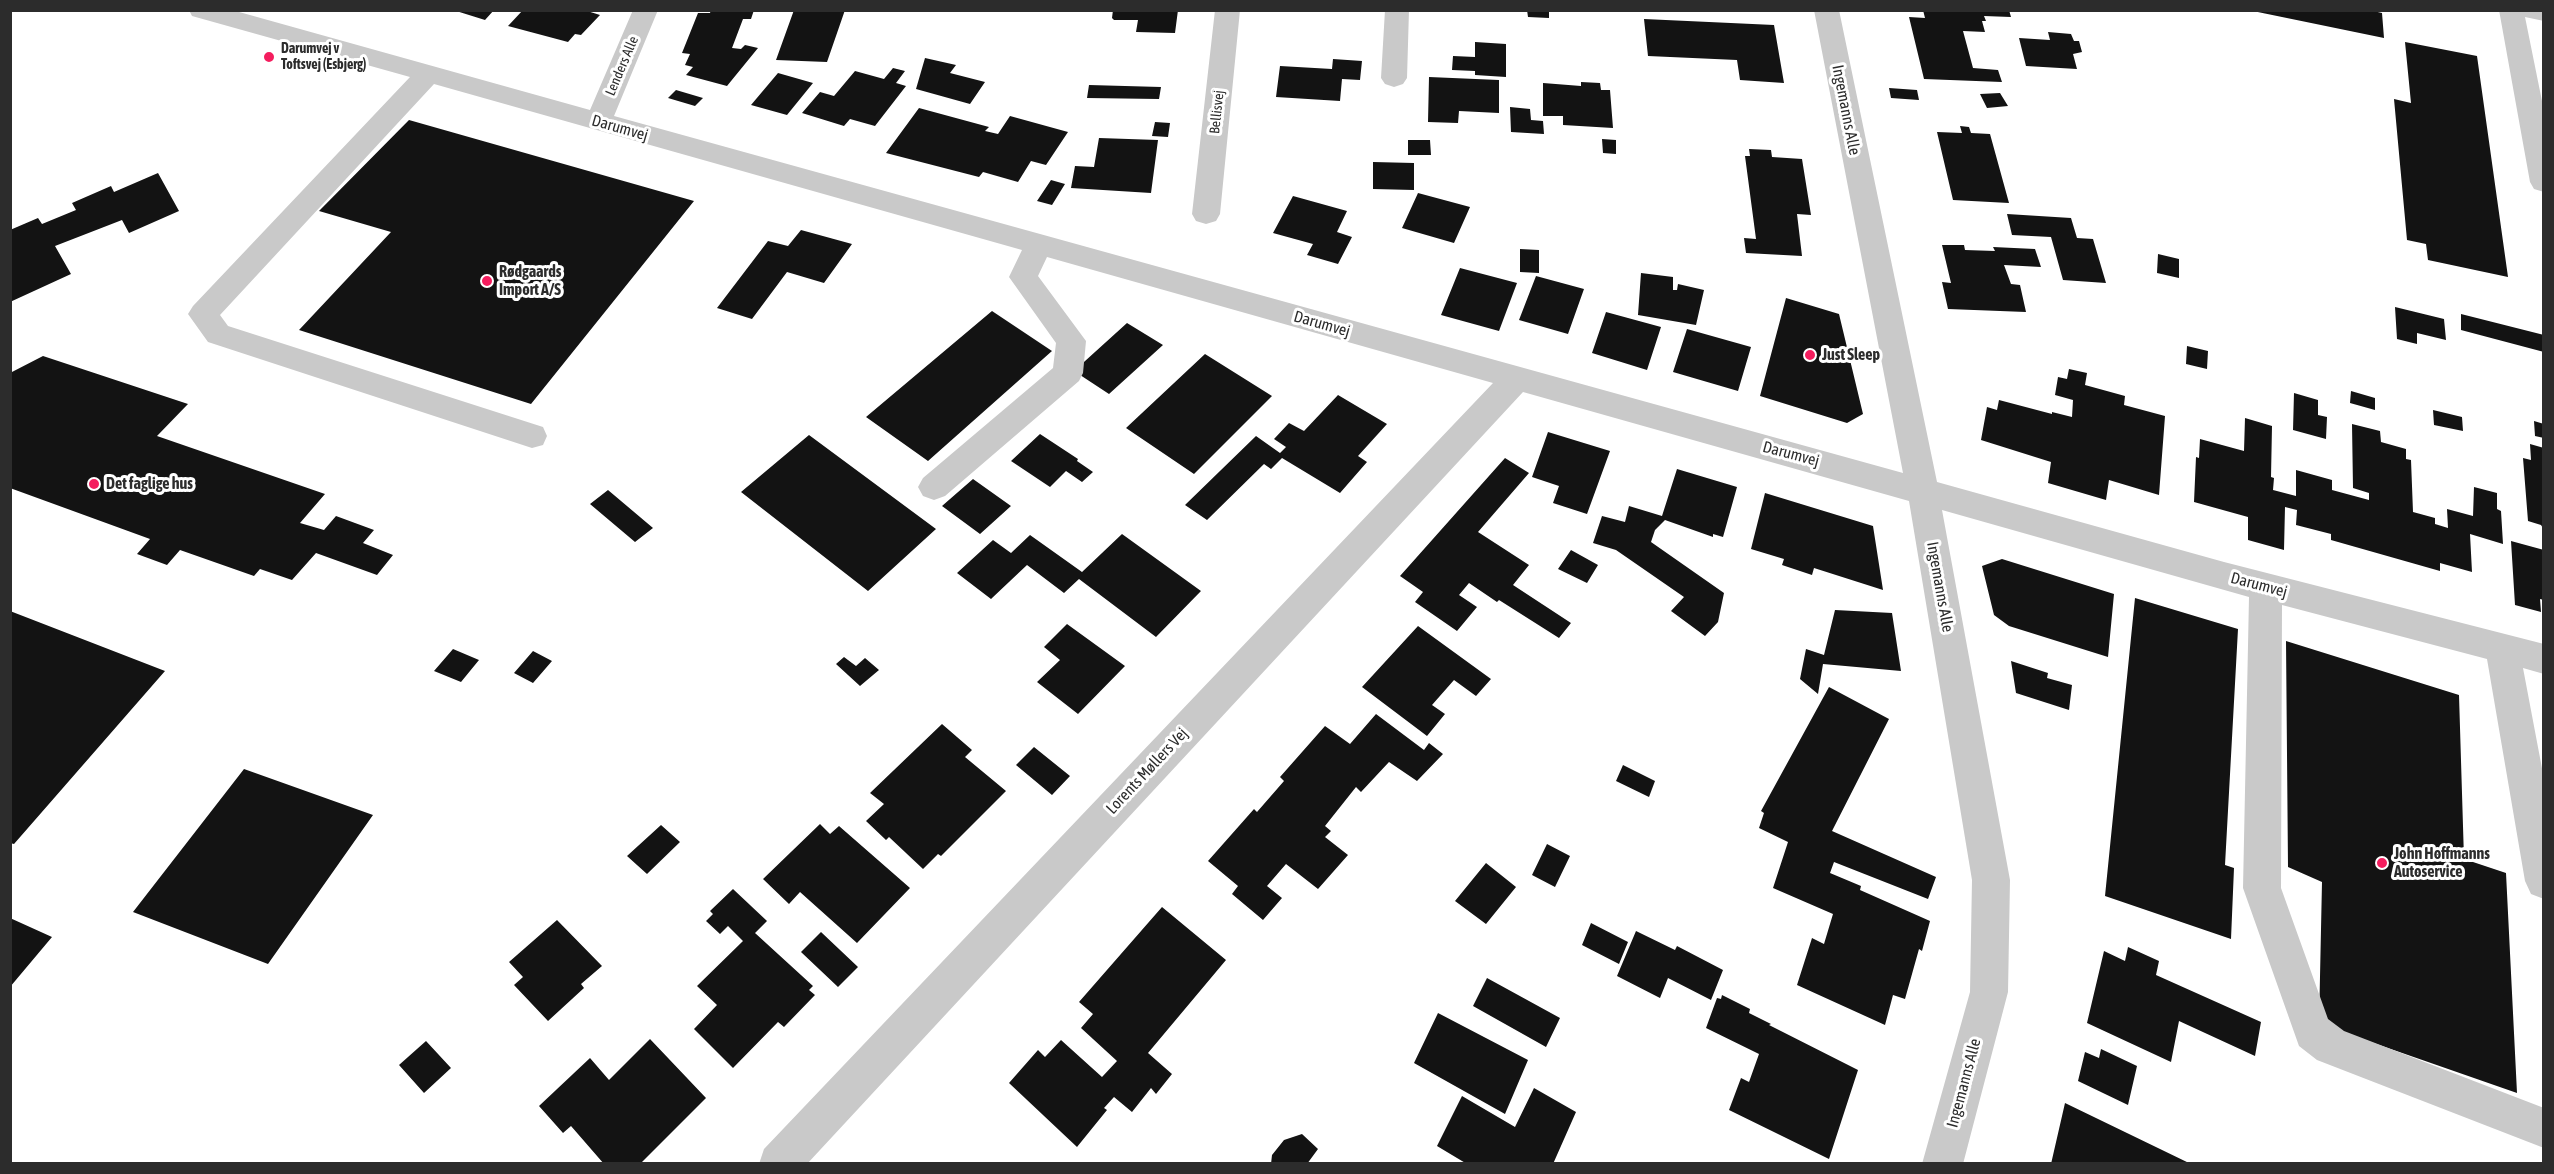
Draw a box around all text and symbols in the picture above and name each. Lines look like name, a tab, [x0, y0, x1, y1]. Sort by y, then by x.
street label: Lenders Alle	[602, 34, 642, 98]
place label: Darumvej v Toftsvej (Esbjerg)	[281, 41, 366, 74]
marker: Darumvej v Toftsvej (Esbjerg)	[262, 50, 276, 64]
street label: Ingemanns Alle	[1828, 63, 1864, 157]
street label: Bellisvej	[1206, 89, 1228, 135]
street label: Darumvej	[590, 111, 650, 145]
place label: Rødgaards Import A/S	[499, 262, 561, 300]
marker: Rødgaards Import A/S	[480, 274, 494, 288]
street label: Darumvej	[1292, 307, 1352, 341]
place label: Just Sleep	[1822, 345, 1880, 365]
marker: Just Sleep	[1803, 348, 1817, 362]
street label: Darumvej	[1761, 437, 1821, 471]
place label: Det faglige hus	[106, 474, 193, 494]
marker: Det faglige hus	[87, 477, 101, 491]
street label: Ingemanns Alle	[1923, 540, 1957, 634]
street label: Darumvej	[2229, 568, 2289, 602]
street label: Lorents Møllers Vej	[1102, 724, 1192, 818]
place label: John Hoffmanns Autoservice	[2394, 844, 2490, 882]
marker: John Hoffmanns Autoservice	[2375, 856, 2389, 870]
street label: Ingemanns Alle	[1943, 1036, 1985, 1130]

